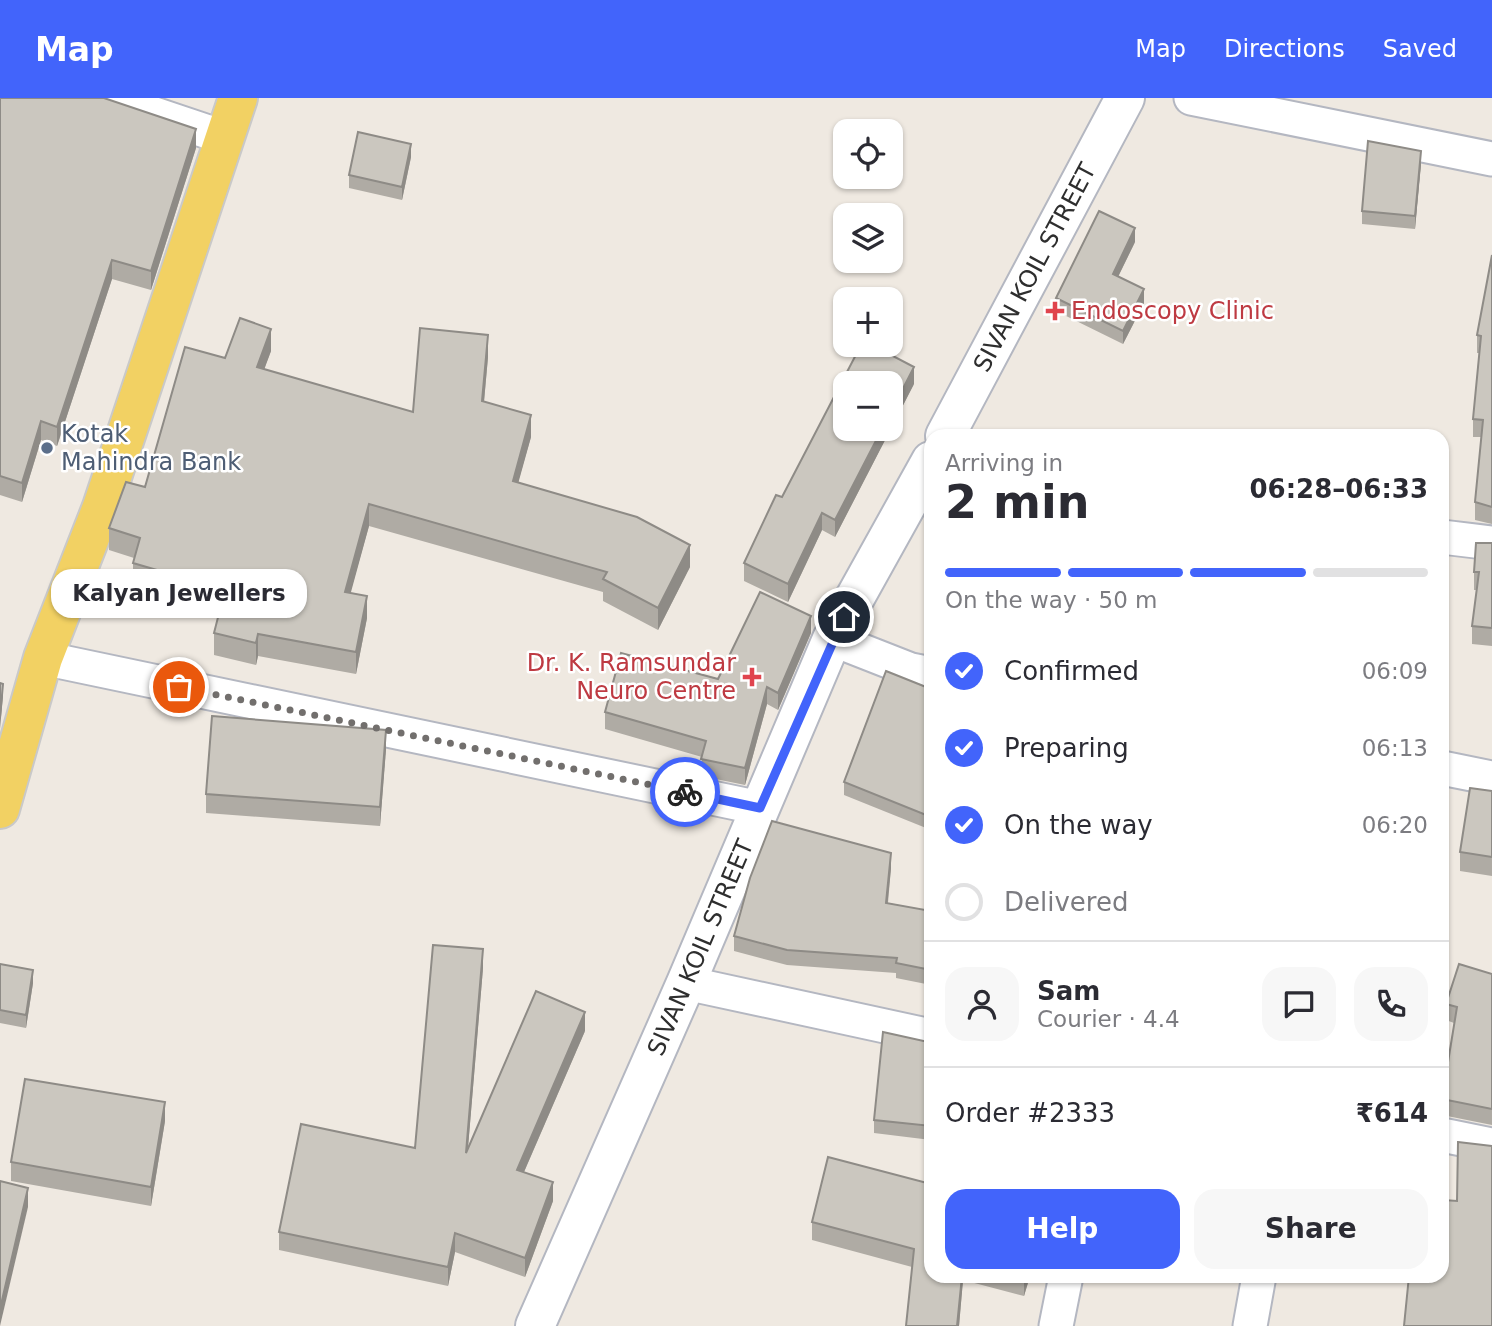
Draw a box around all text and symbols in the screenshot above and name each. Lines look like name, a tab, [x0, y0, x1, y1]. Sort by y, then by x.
text: Map	[35, 30, 114, 69]
text: Map	[1135, 35, 1186, 63]
text: Directions	[1224, 35, 1345, 63]
text: Saved	[1383, 35, 1457, 63]
map controls	[833, 119, 903, 441]
button: locate	[833, 119, 903, 189]
street label: SIVAN KOIL STREET	[968, 158, 1102, 376]
button: layers	[833, 203, 903, 273]
button: +	[833, 287, 903, 357]
place label: Endoscopy Clinic	[1071, 297, 1274, 325]
marker: Endoscopy Clinic	[1045, 301, 1065, 321]
button: −	[833, 371, 903, 441]
place label: Kotak Mahindra Bank	[61, 420, 241, 476]
marker: Kotak Mahindra Bank	[39, 440, 55, 456]
text: Arriving in	[945, 450, 1063, 476]
text: 06:28–06:33	[1249, 474, 1428, 504]
text: 2 min	[945, 475, 1089, 529]
callout: Kalyan Jewellers	[51, 568, 307, 617]
text: Kalyan Jewellers	[72, 580, 286, 606]
pin	[814, 587, 874, 647]
text: On the way · 50 m	[945, 587, 1157, 613]
icon: home	[825, 598, 863, 636]
place label: Dr. K. Ramsundar Neuro Centre	[527, 649, 736, 705]
icon: check	[945, 652, 983, 690]
text: Confirmed	[1004, 656, 1139, 686]
pin	[149, 657, 209, 717]
text: 06:09	[1362, 658, 1428, 684]
marker: Dr. K. Ramsundar Neuro Centre	[742, 667, 762, 687]
icon: bag	[160, 668, 198, 706]
icon: check	[945, 729, 983, 767]
text: Preparing	[1004, 733, 1129, 763]
text: 06:13	[1362, 735, 1428, 761]
courier	[650, 757, 720, 827]
icon: bike	[666, 773, 704, 811]
icon: check	[945, 806, 983, 844]
text: On the way	[1004, 810, 1153, 840]
text: 06:20	[1362, 812, 1428, 838]
street label: SIVAN KOIL STREET	[642, 835, 759, 1060]
text: Delivered	[1004, 887, 1128, 917]
button: person	[945, 967, 1019, 1041]
button: chat	[1262, 967, 1336, 1041]
button: phone	[1354, 967, 1428, 1041]
text: Sam	[1037, 976, 1100, 1006]
text: Courier · 4.4	[1037, 1006, 1180, 1032]
text: Order #2333	[945, 1098, 1115, 1128]
text: ₹614	[1356, 1098, 1428, 1128]
button: Help	[945, 1189, 1180, 1269]
button: Share	[1194, 1189, 1428, 1269]

